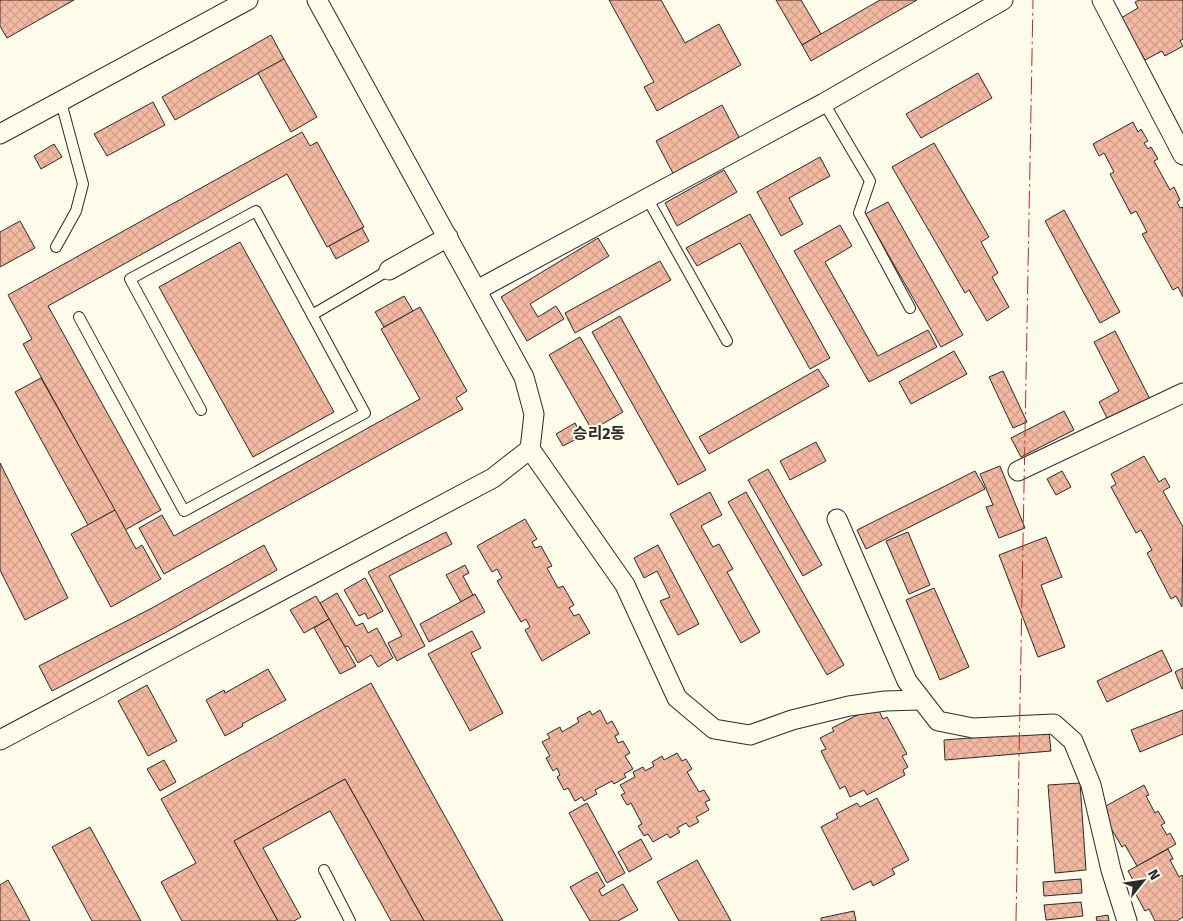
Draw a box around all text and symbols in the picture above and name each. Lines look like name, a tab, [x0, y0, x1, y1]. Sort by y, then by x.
district label: 승리2동	[573, 424, 625, 443]
north arrow	[1118, 856, 1168, 906]
text: N	[1144, 866, 1164, 883]

